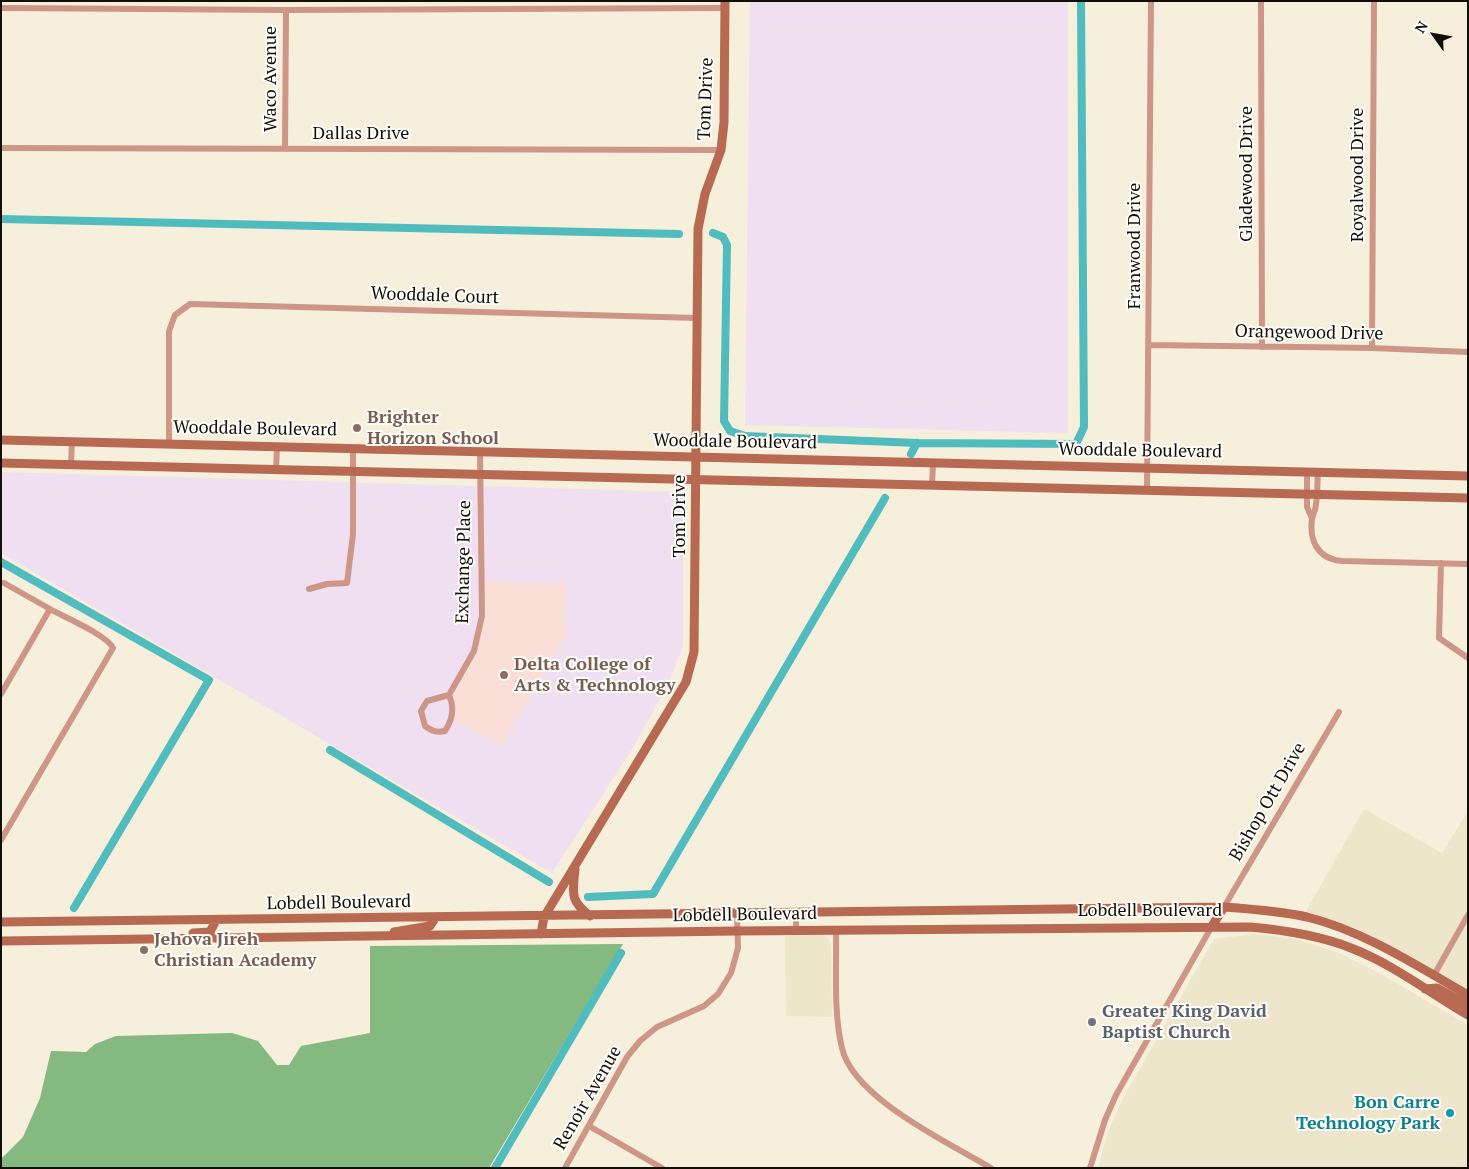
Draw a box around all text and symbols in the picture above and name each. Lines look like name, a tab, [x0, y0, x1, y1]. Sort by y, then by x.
north arrow	[1409, 10, 1459, 60]
text: N	[1410, 17, 1432, 36]
street label: Waco Avenue	[260, 26, 282, 132]
street label: Tom Drive	[694, 57, 718, 141]
street label: Gladewood Drive	[1236, 106, 1258, 242]
street label: Royalwood Drive	[1347, 108, 1369, 242]
street label: Dallas Drive	[313, 123, 409, 145]
street label: Franwood Drive	[1124, 183, 1146, 309]
street label: Wooddale Court	[370, 283, 500, 309]
street label: Orangewood Drive	[1235, 321, 1383, 345]
place label: Brighter Horizon School	[367, 407, 499, 449]
street label: Wooddale Boulevard	[173, 417, 337, 441]
marker: Brighter Horizon School	[351, 422, 363, 434]
street label: Wooddale Boulevard	[653, 430, 817, 454]
street label: Wooddale Boulevard	[1058, 439, 1222, 463]
street label: Tom Drive	[669, 475, 691, 557]
street label: Exchange Place	[452, 500, 476, 624]
place label: Delta College of Arts & Technology	[514, 654, 676, 696]
marker: Delta College of Arts & Technology	[498, 669, 510, 681]
street label: Bishop Ott Drive	[1225, 739, 1311, 865]
street label: Lobdell Boulevard	[267, 891, 411, 915]
street label: Lobdell Boulevard	[1078, 900, 1222, 922]
street label: Lobdell Boulevard	[673, 903, 817, 927]
place label: Jehova Jireh Christian Academy	[154, 929, 317, 972]
marker: Jehova Jireh Christian Academy	[138, 944, 150, 956]
place label: Greater King David Baptist Church	[1102, 1001, 1267, 1044]
marker: Greater King David Baptist Church	[1086, 1016, 1098, 1028]
street label: Renoir Avenue	[550, 1042, 626, 1154]
place label: Bon Carre Technology Park	[1296, 1092, 1440, 1134]
marker: Bon Carre Technology Park	[1444, 1107, 1456, 1119]

